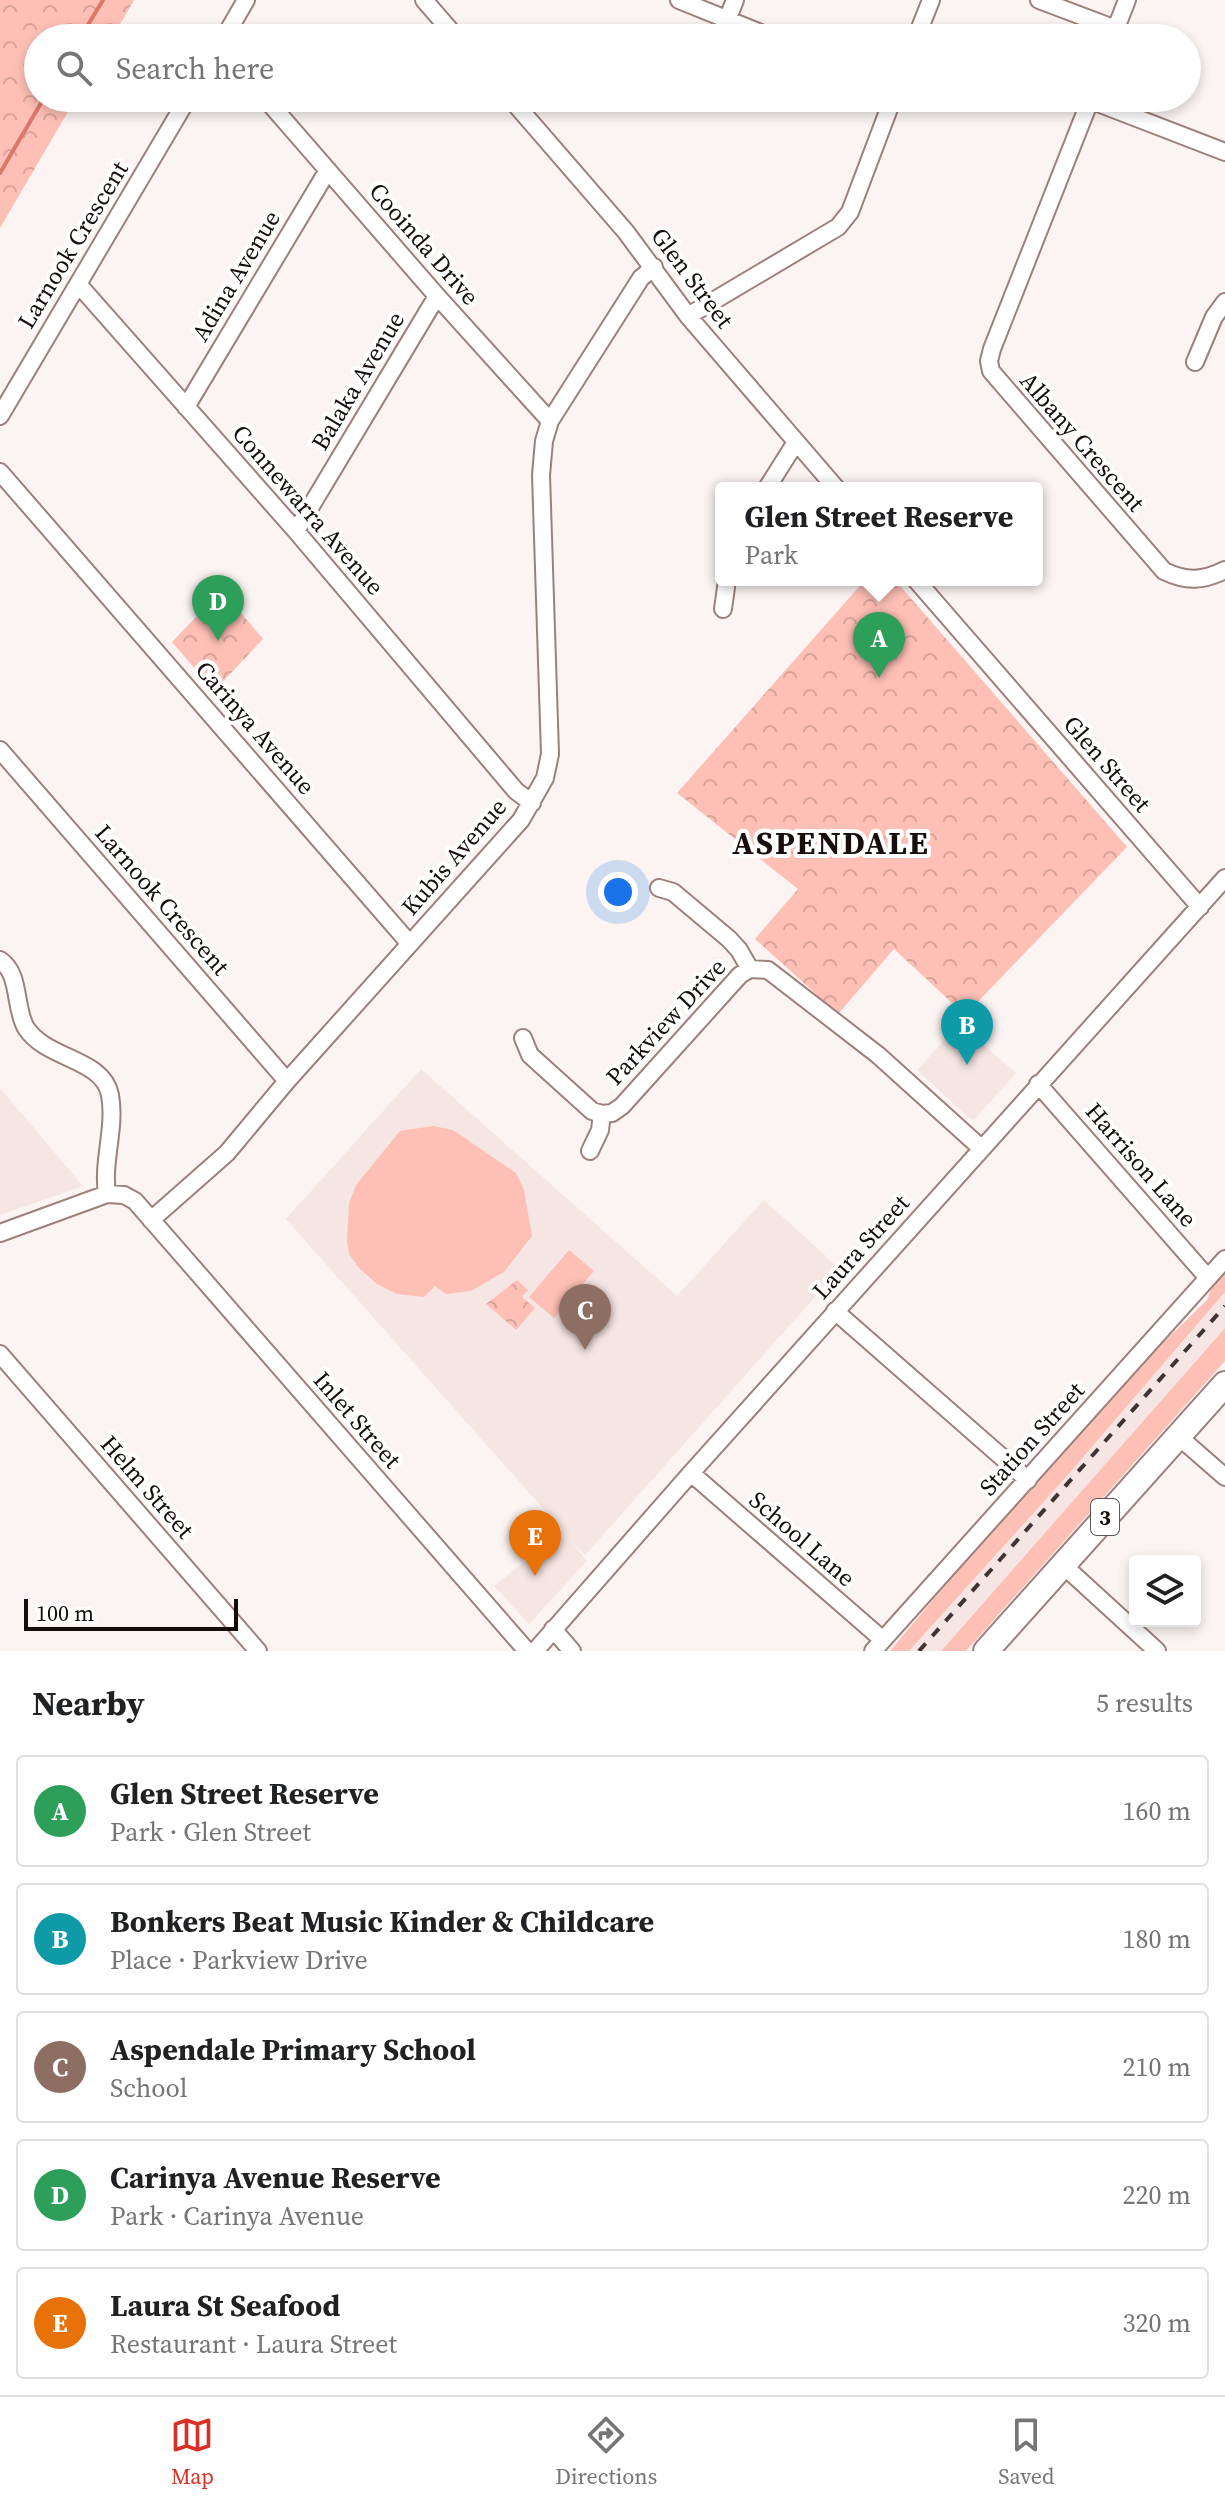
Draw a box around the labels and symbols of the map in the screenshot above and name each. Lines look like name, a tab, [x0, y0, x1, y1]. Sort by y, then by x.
street label: Larnook Crescent	[10, 155, 136, 335]
street label: Cooinda Drive	[362, 175, 487, 312]
street label: Adina Avenue	[183, 204, 288, 347]
street label: Glen Street	[644, 221, 741, 335]
street label: Balaka Avenue	[303, 305, 412, 456]
street label: Albany Crescent	[1013, 365, 1152, 519]
street label: Connewarra Avenue	[225, 417, 392, 602]
pin: D	[192, 575, 244, 641]
pin: A	[853, 612, 905, 678]
street label: Carinya Avenue	[188, 654, 323, 801]
street label: Glen Street	[1056, 708, 1159, 819]
street label: Kubis Avenue	[394, 791, 514, 922]
street label: Larnook Crescent	[88, 817, 237, 982]
district label: ASPENDALE	[732, 821, 930, 865]
your location	[598, 872, 638, 912]
street label: Parkview Drive	[598, 951, 733, 1092]
pin: B	[941, 999, 993, 1065]
street label: Harrison Lane	[1078, 1095, 1205, 1234]
street label: Laura Street	[805, 1187, 917, 1306]
pin: C	[559, 1284, 611, 1350]
street label: Inlet Street	[306, 1364, 409, 1475]
street label: Station Street	[972, 1375, 1092, 1503]
street label: Helm Street	[93, 1428, 202, 1546]
street label: School Lane	[742, 1483, 862, 1594]
road number: 3	[1091, 1499, 1119, 1535]
pin: E	[509, 1510, 561, 1576]
scale bar	[24, 1595, 238, 1631]

